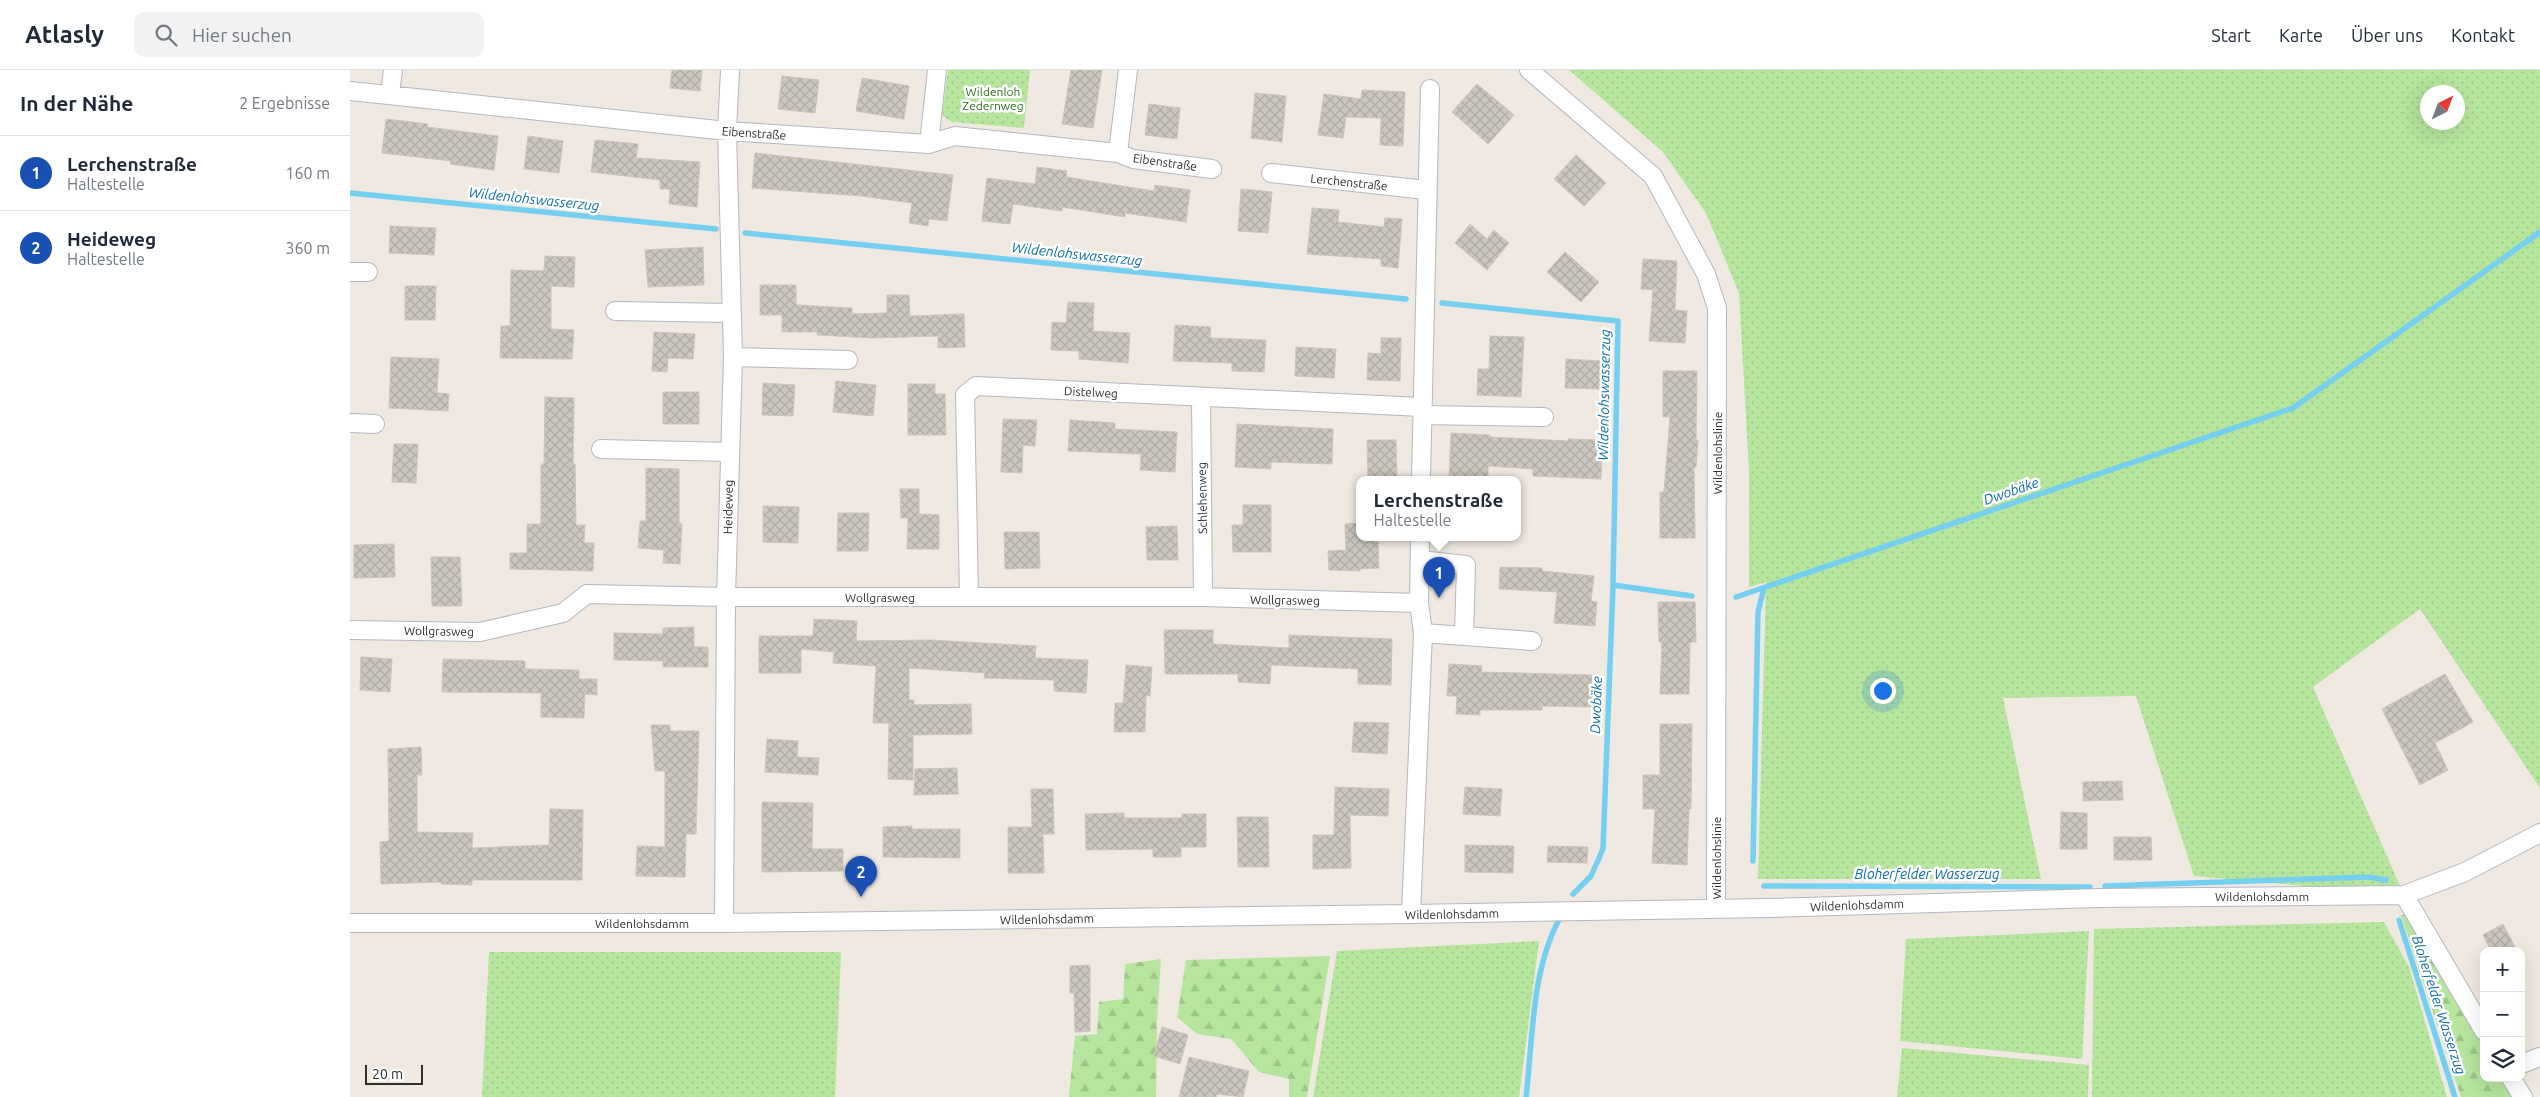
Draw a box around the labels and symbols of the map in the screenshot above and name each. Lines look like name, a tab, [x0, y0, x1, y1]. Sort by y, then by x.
park label: Wildenloh Zedernweg	[962, 85, 1024, 112]
north arrow	[2420, 85, 2465, 130]
street label: Eibenstraße	[721, 124, 787, 142]
street label: Eibenstraße	[1132, 151, 1198, 173]
street label: Lerchenstraße	[1310, 171, 1388, 193]
water label: Wildenlohswasserzug	[468, 184, 601, 214]
water label: Wildenlohswasserzug	[1011, 239, 1144, 269]
water label: Wildenlohswasserzug	[1595, 329, 1613, 461]
street label: Distelweg	[1064, 384, 1118, 400]
street label: Wildenlohslinie	[1711, 412, 1724, 494]
street label: Schlehenweg	[1195, 462, 1209, 534]
water label: Dwobäke	[1981, 474, 2041, 508]
street label: Heideweg	[721, 480, 735, 534]
pin: 1	[1423, 557, 1455, 598]
street label: Wollgrasweg	[845, 591, 915, 604]
street label: Wollgrasweg	[1250, 593, 1320, 607]
street label: Wollgrasweg	[404, 624, 474, 638]
water label: Dwobäke	[1587, 676, 1605, 734]
your location	[1870, 678, 1896, 704]
street label: Wildenlohslinie	[1710, 817, 1723, 899]
pin: 2	[845, 856, 877, 897]
water label: Bloherfelder Wasserzug	[1854, 866, 2000, 882]
street label: Wildenlohsdamm	[2215, 890, 2309, 903]
street label: Wildenlohsdamm	[1810, 897, 1904, 913]
street label: Wildenlohsdamm	[1405, 907, 1499, 921]
street label: Wildenlohsdamm	[1000, 912, 1094, 926]
street label: Wildenlohsdamm	[595, 917, 689, 930]
water label: Bloherfelder Wasserzug	[2409, 934, 2469, 1077]
scale bar	[365, 1062, 422, 1085]

